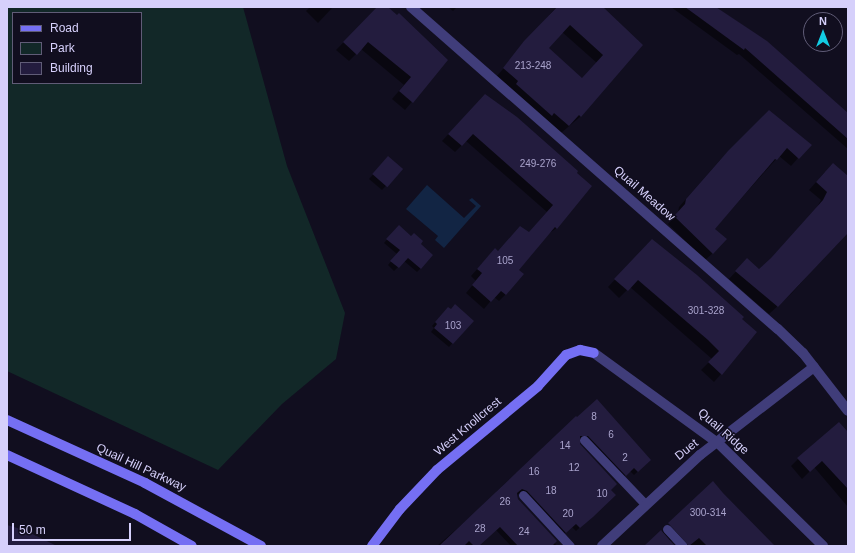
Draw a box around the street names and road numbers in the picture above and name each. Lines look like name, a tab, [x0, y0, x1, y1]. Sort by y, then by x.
street label: Quail Meadow	[610, 163, 678, 225]
street label: West Knollcrest	[432, 395, 504, 459]
street label: Quail Ridge	[695, 406, 751, 458]
street label: Duet	[673, 436, 701, 464]
street label: Quail Hill Parkway	[94, 441, 188, 495]

